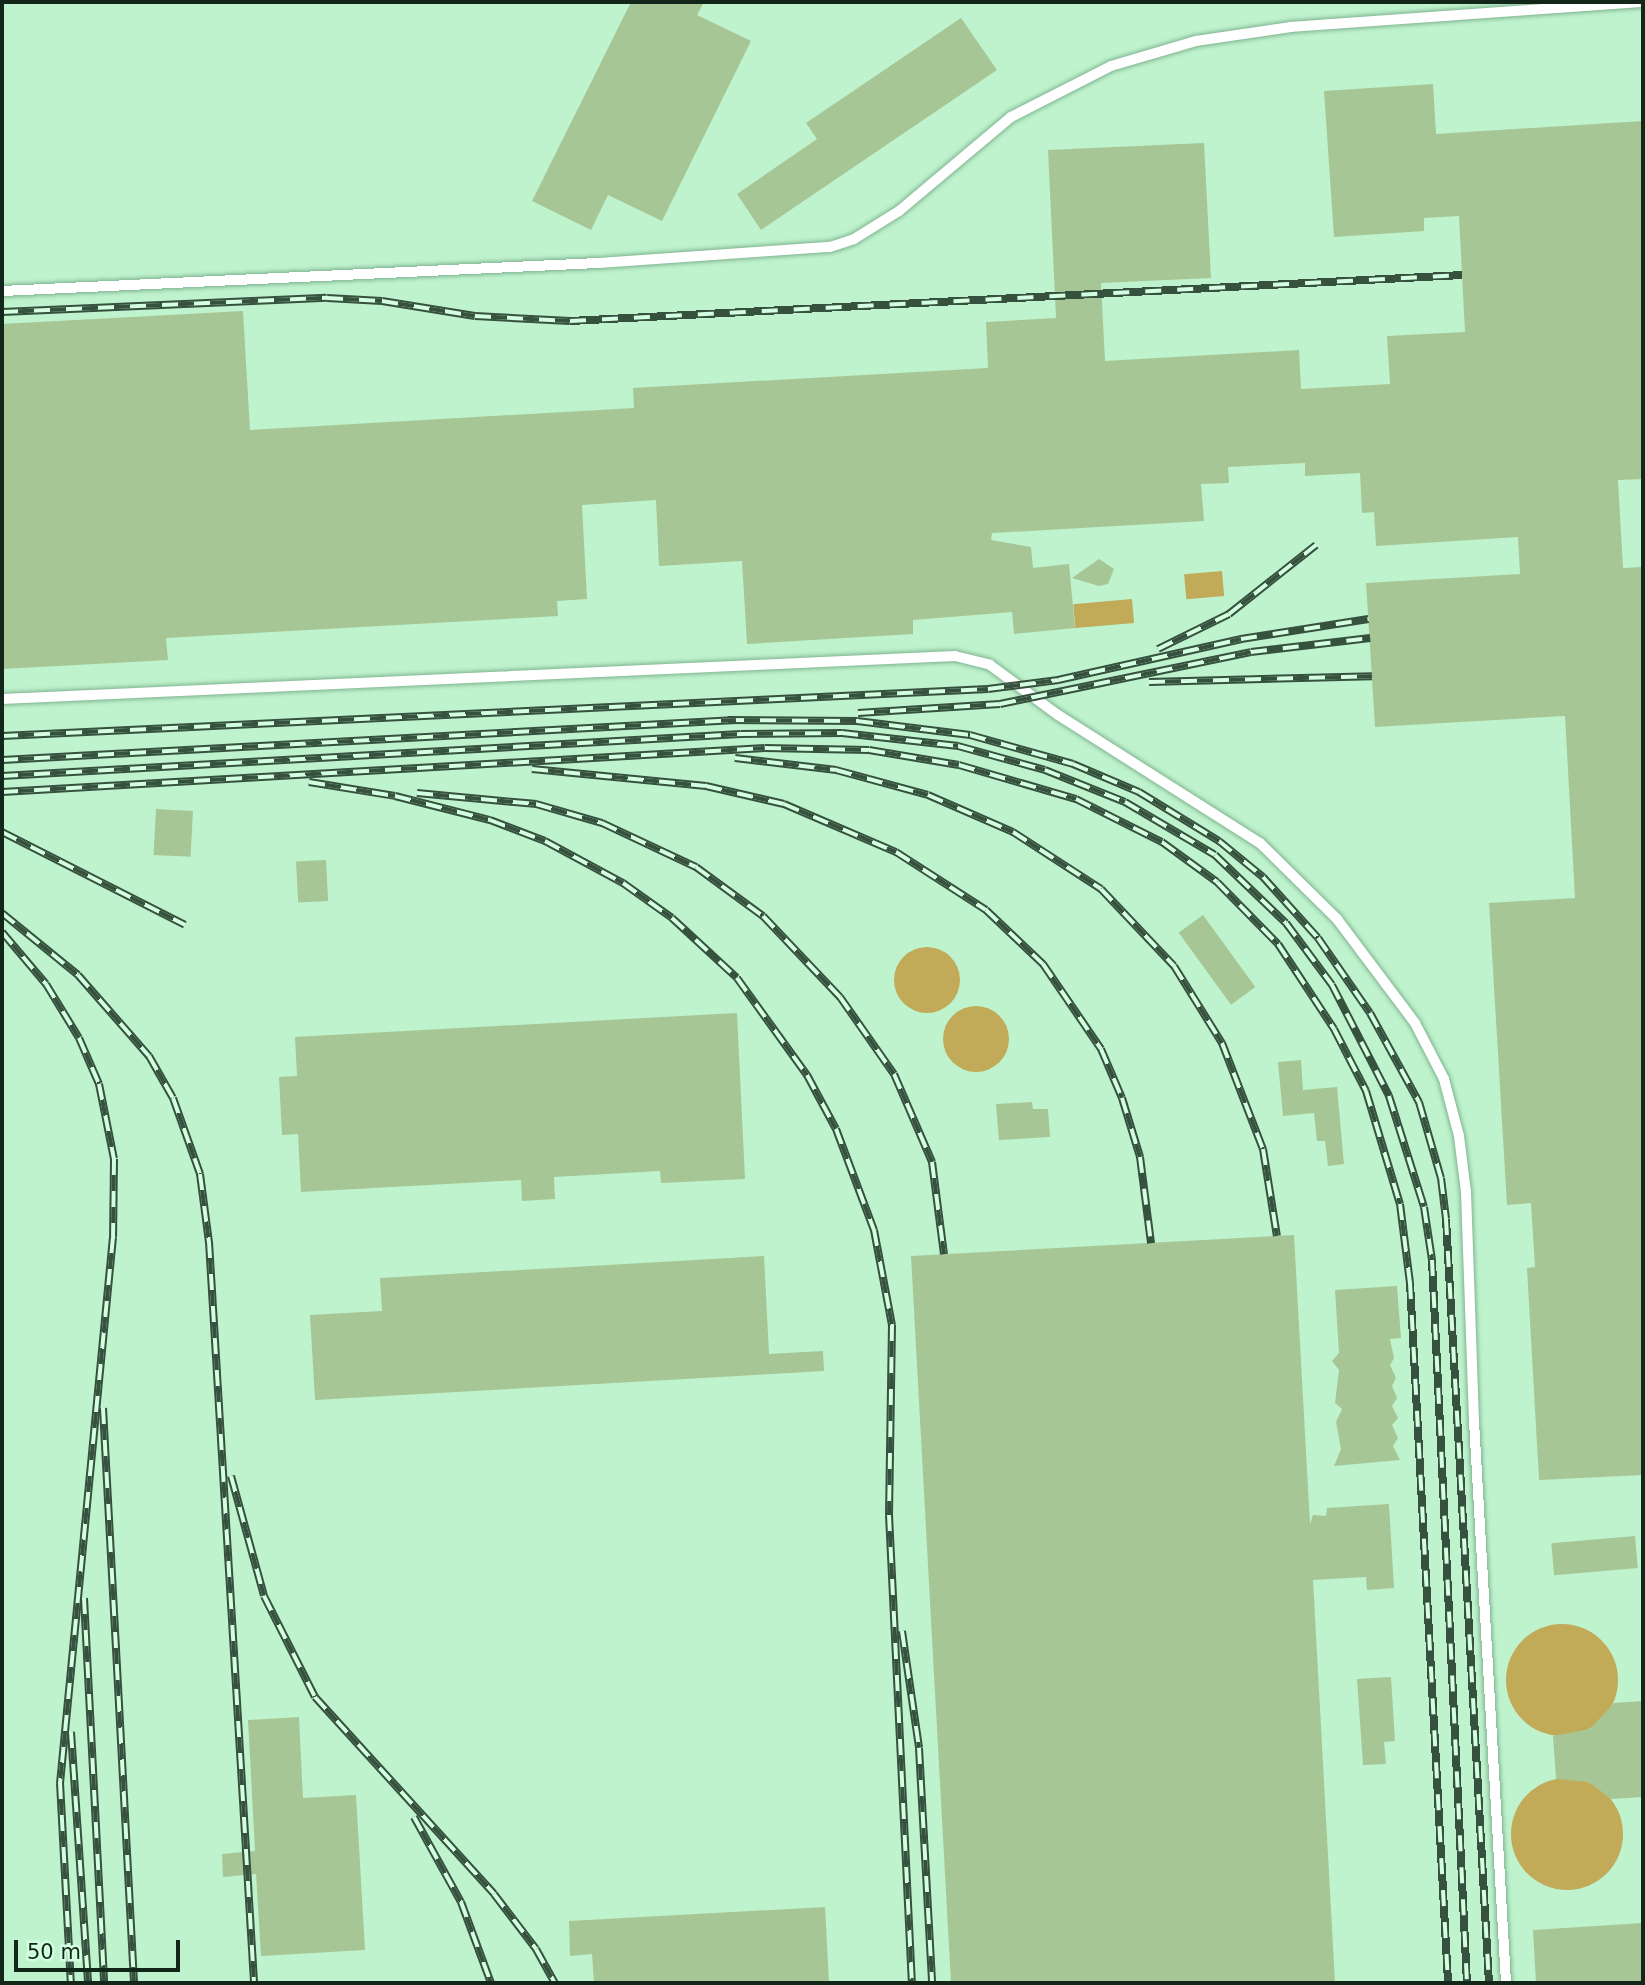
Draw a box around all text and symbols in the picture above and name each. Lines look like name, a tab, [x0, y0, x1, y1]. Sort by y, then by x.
scale bar	[18, 1926, 184, 1970]
text: 50 m	[27, 1940, 81, 1964]

